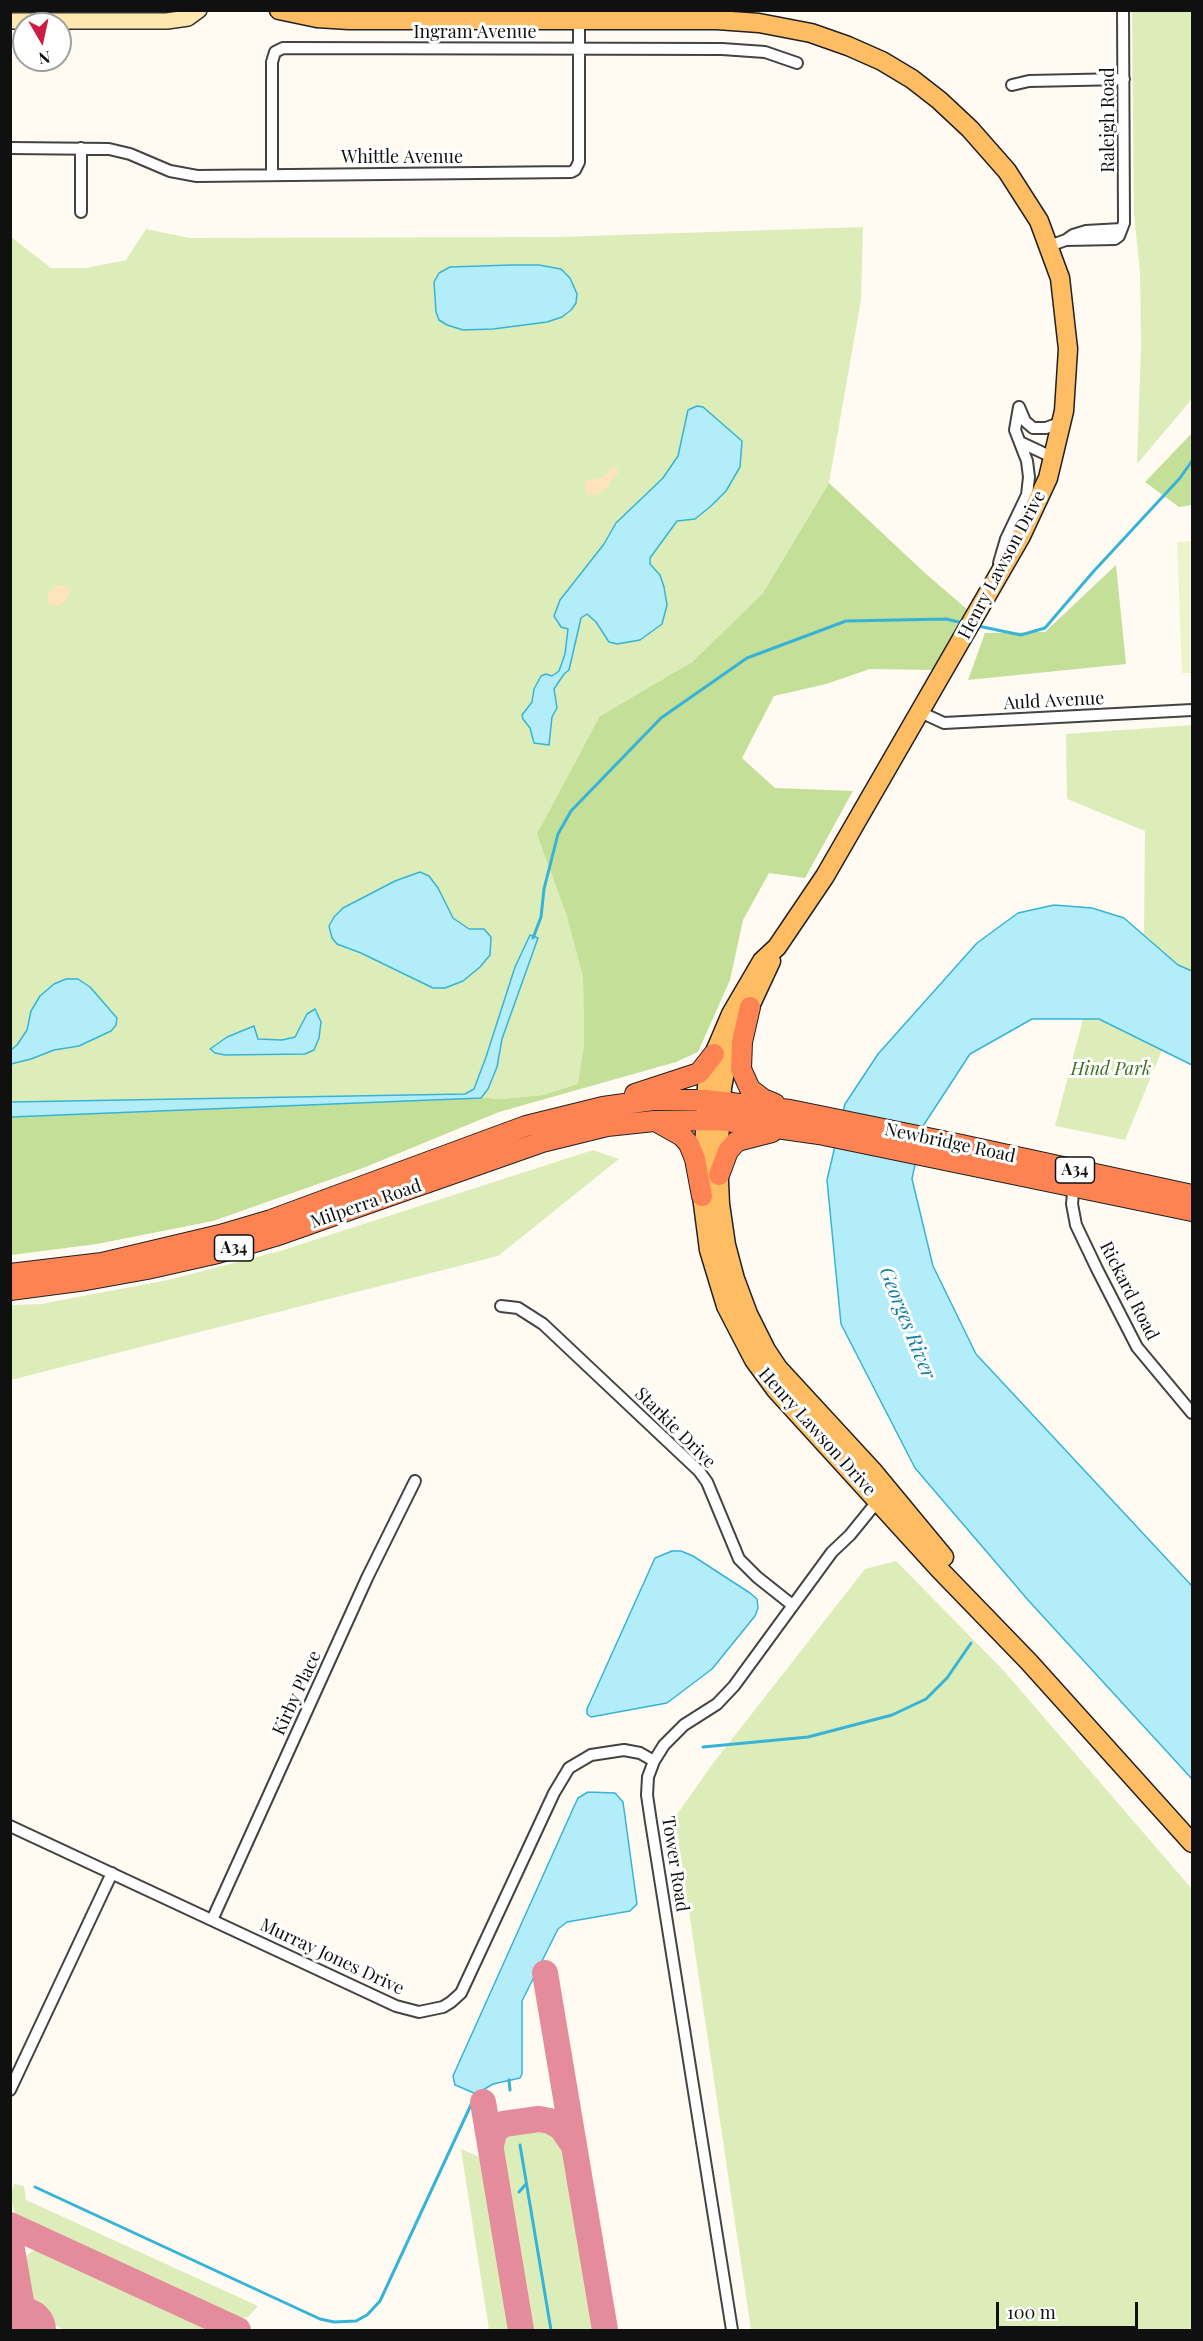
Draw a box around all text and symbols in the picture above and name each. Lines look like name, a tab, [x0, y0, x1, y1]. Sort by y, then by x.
north arrow	[12, 12, 72, 72]
street label: Ingram Avenue	[413, 21, 537, 43]
text: N	[37, 47, 52, 70]
street label: Raleigh Road	[1097, 67, 1119, 173]
street label: Whittle Avenue	[341, 146, 463, 168]
street label: Henry Lawson Drive	[954, 487, 1050, 643]
street label: Auld Avenue	[1003, 688, 1105, 714]
park label: Hind Park	[1071, 1058, 1151, 1080]
street label: Newbridge Road	[883, 1119, 1017, 1167]
road number: A34	[1056, 1157, 1094, 1183]
street label: Milperra Road	[308, 1175, 424, 1233]
road number: A34	[214, 1235, 254, 1261]
street label: Rickard Road	[1095, 1238, 1163, 1344]
water label: Georges River	[874, 1264, 940, 1382]
street label: Henry Lawson Drive	[754, 1363, 880, 1501]
street label: Starkie Drive	[630, 1383, 720, 1473]
street label: Kirby Place	[268, 1647, 326, 1739]
street label: Tower Road	[657, 1815, 693, 1913]
street label: Murray Jones Drive	[257, 1914, 407, 2000]
scale bar	[999, 2290, 1142, 2328]
text: 100 m	[1007, 2300, 1056, 2324]

